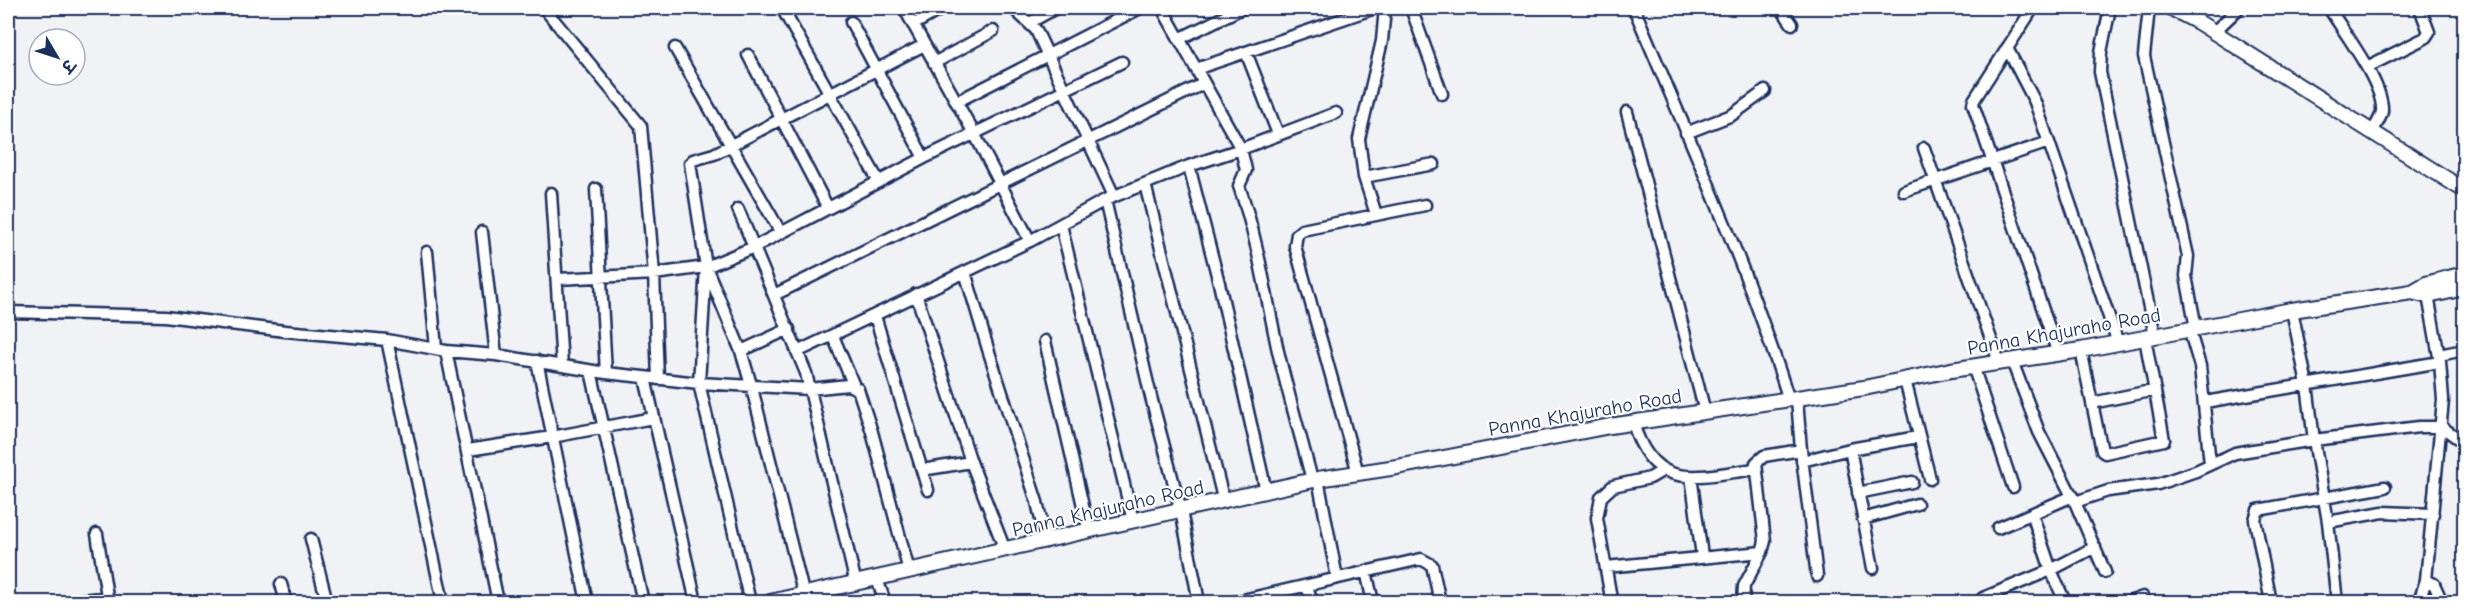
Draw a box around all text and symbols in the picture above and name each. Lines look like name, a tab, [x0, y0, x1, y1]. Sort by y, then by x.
north arrow	[27, 27, 87, 87]
text: उ	[57, 54, 79, 77]
street label: Panna Khajuraho Road	[1966, 303, 2163, 360]
street label: Panna Khajuraho Road	[1487, 384, 1684, 441]
street label: Panna Khajuraho Road	[1010, 475, 1206, 542]

